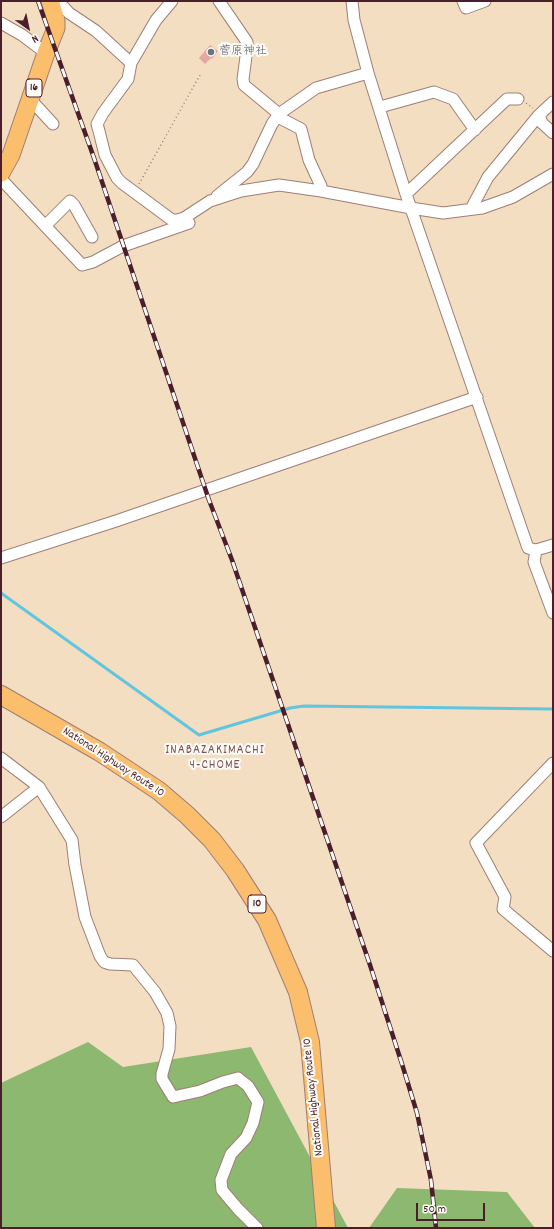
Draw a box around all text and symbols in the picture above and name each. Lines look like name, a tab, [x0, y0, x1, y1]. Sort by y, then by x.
north arrow	[8, 8, 48, 48]
text: N	[28, 30, 41, 46]
place label: 菅原神社	[219, 45, 267, 59]
marker: 菅原神社	[206, 47, 216, 57]
road number: 16	[26, 79, 42, 97]
street label: National Highway Route 10	[59, 725, 167, 801]
district label: INABAZAKIMACHI 4-CHOME	[165, 743, 265, 774]
road number: 10	[248, 895, 266, 913]
street label: National Highway Route 10	[301, 1037, 327, 1157]
scale bar	[418, 1195, 487, 1221]
text: 50 m	[423, 1201, 446, 1218]

